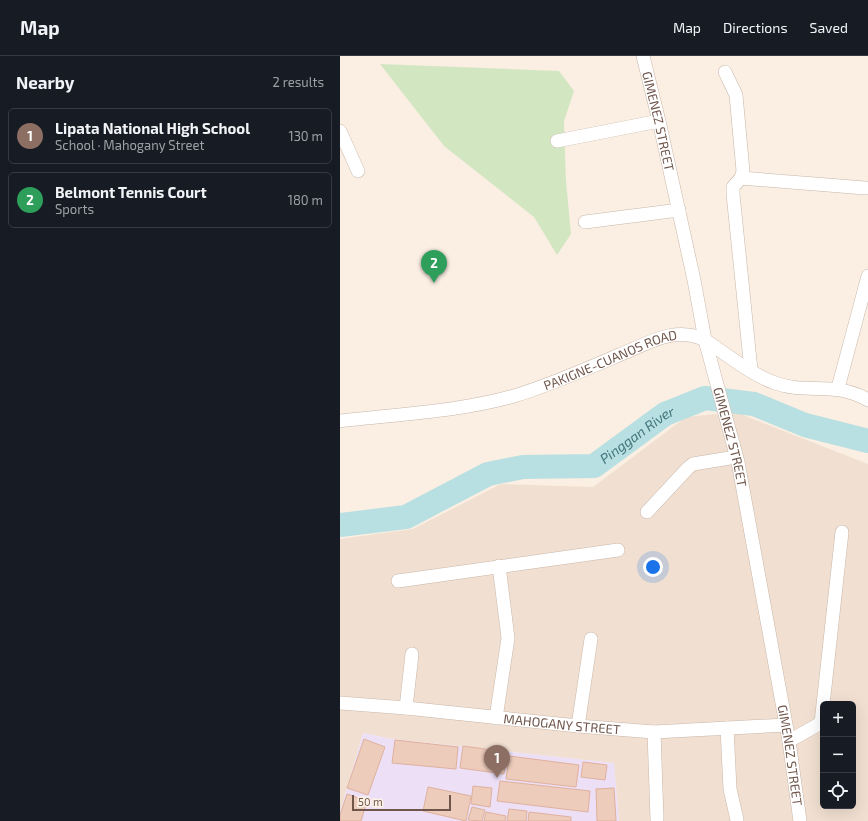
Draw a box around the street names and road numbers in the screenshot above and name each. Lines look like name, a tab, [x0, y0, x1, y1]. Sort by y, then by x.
street label: GIMENEZ STREET	[639, 70, 678, 173]
street label: PAKIGNE-CUANOS ROAD	[541, 327, 678, 393]
street label: GIMENEZ STREET	[710, 385, 750, 488]
street label: GIMENEZ STREET	[775, 703, 806, 807]
street label: MAHOGANY STREET	[503, 710, 621, 737]

